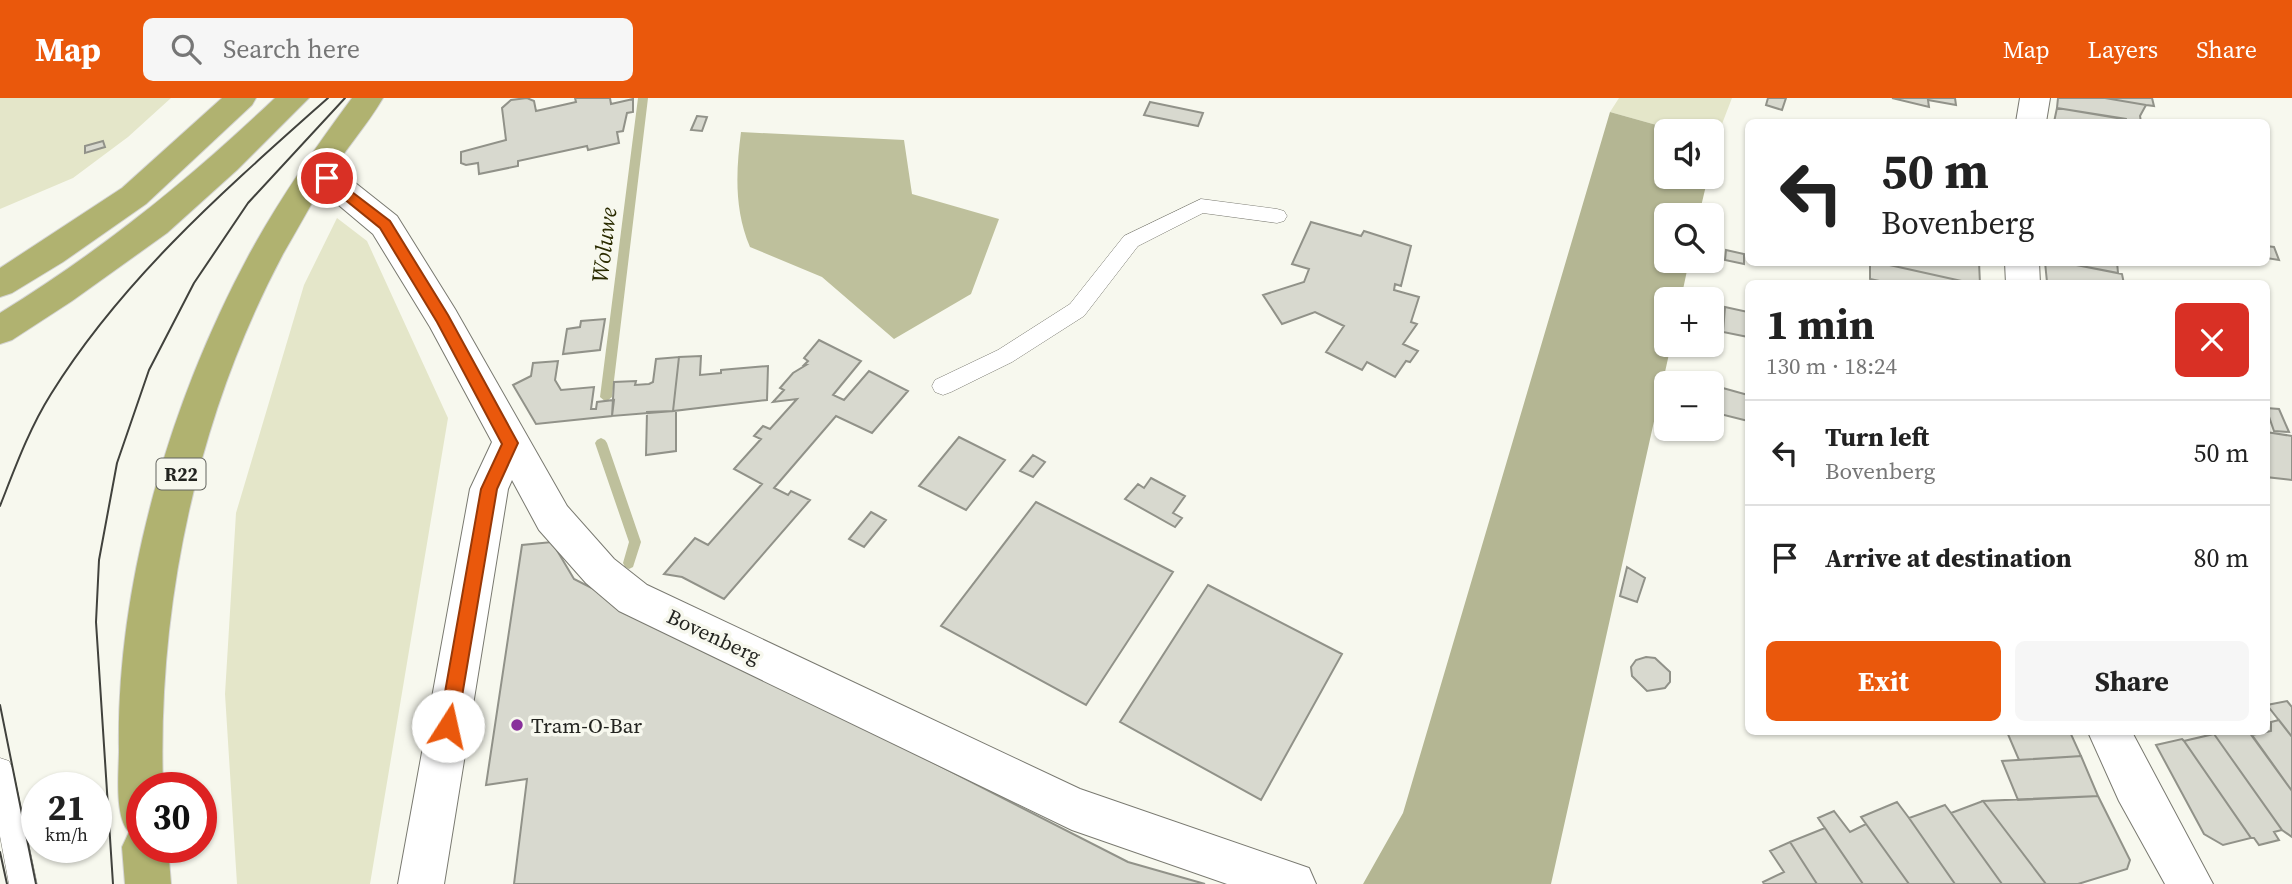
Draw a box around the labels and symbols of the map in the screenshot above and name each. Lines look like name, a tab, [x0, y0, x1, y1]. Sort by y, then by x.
pin	[297, 148, 357, 208]
water label: Woluwe	[584, 205, 625, 284]
road number: R22	[156, 458, 206, 490]
street label: Bovenberg	[662, 602, 766, 670]
position arrow	[411, 689, 485, 763]
place label: Tram-O-Bar	[531, 711, 642, 740]
marker: Tram-O-Bar	[509, 717, 525, 733]
speed limit sign: 30	[126, 772, 217, 863]

